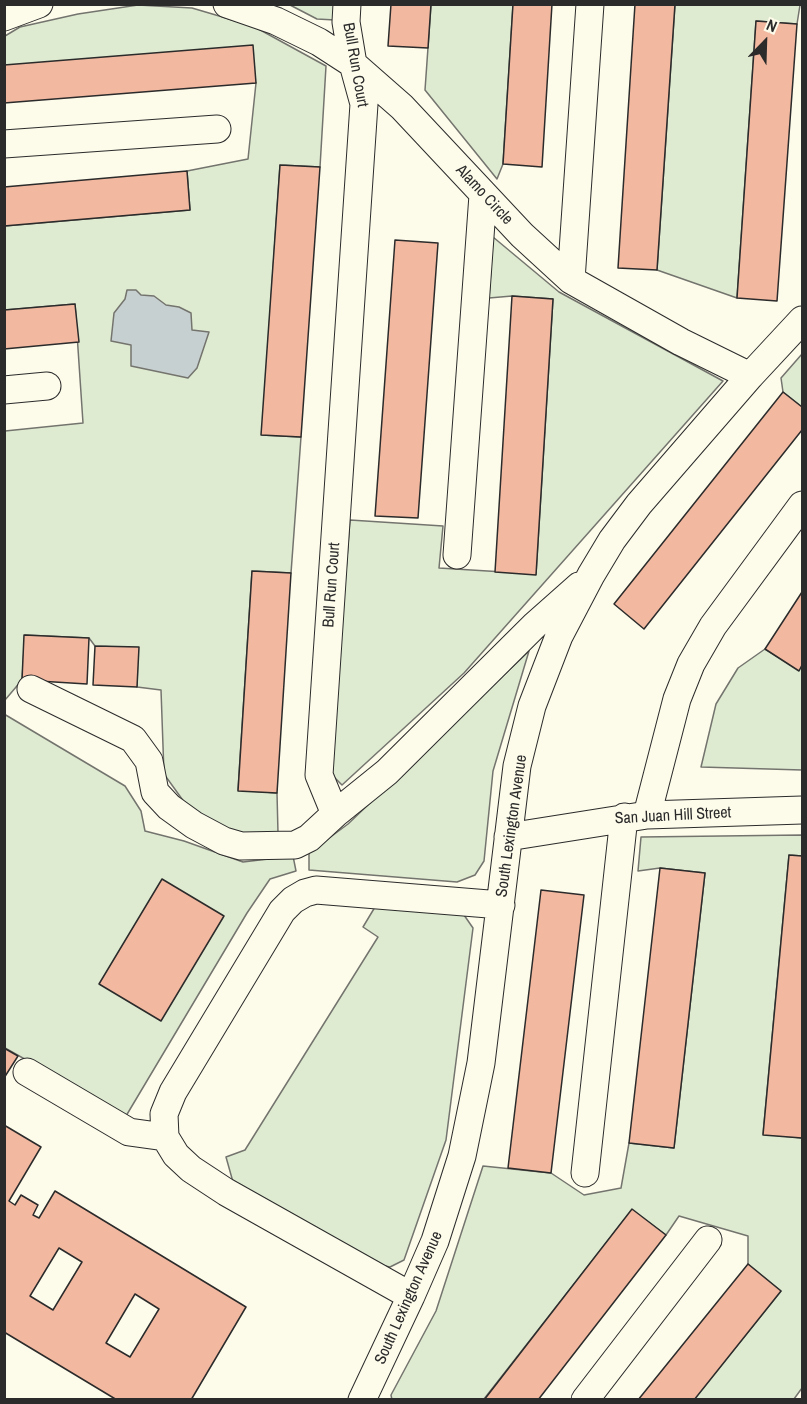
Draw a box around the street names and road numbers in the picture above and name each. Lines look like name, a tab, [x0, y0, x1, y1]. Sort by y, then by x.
street label: Bull Run Court	[338, 21, 372, 109]
street label: Alamo Circle	[451, 161, 517, 229]
street label: Bull Run Court	[319, 542, 345, 628]
street label: South Lexington Avenue	[493, 754, 531, 898]
street label: San Juan Hill Street	[614, 803, 732, 829]
street label: South Lexington Avenue	[371, 1229, 447, 1367]

